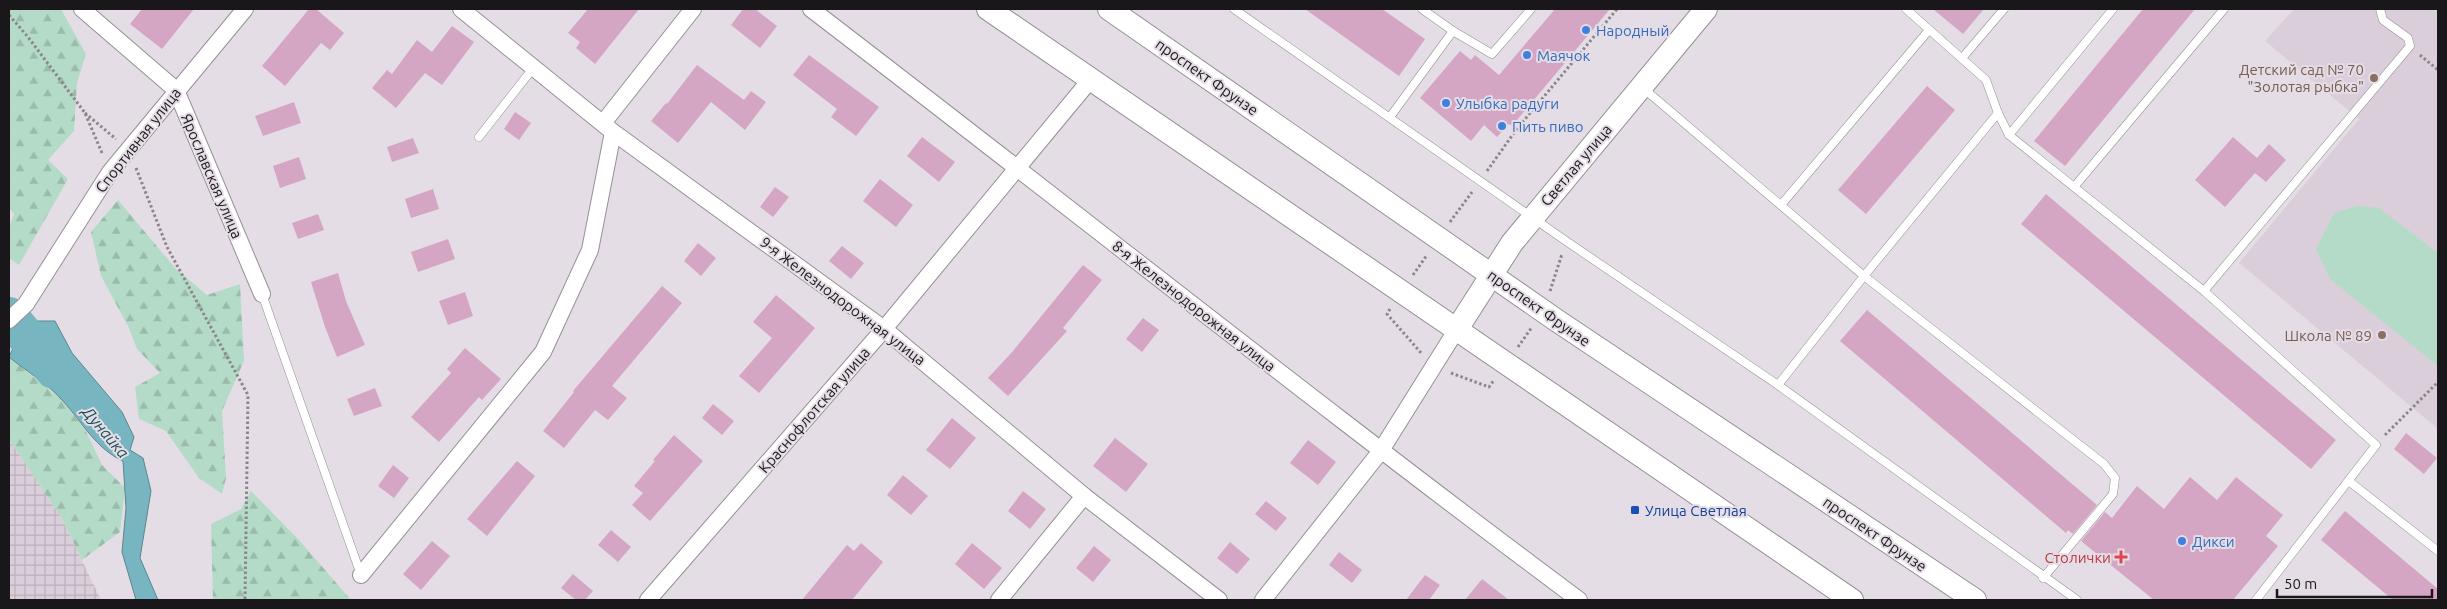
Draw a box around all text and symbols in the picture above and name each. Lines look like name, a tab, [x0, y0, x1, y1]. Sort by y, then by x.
place label: Народный	[1596, 22, 1669, 39]
marker: Народный	[1580, 24, 1592, 36]
street label: проспект Фрунзе	[1153, 35, 1261, 119]
place label: Маячок	[1537, 47, 1590, 64]
marker: Маячок	[1521, 49, 1533, 61]
place label: Детский сад № 70 "Золотая рыбка"	[2239, 61, 2364, 95]
marker: Детский сад № 70 "Золотая рыбка"	[2368, 72, 2380, 84]
street label: Спортивная улица	[92, 84, 184, 196]
place label: Улыбка радуги	[1456, 95, 1559, 112]
marker: Улыбка радуги	[1440, 97, 1452, 109]
street label: Ярославская улица	[178, 111, 246, 241]
place label: Пить пиво	[1512, 118, 1584, 135]
marker: Пить пиво	[1496, 120, 1508, 132]
street label: Светлая улица	[1537, 121, 1615, 209]
street label: 9-я Железнодорожная улица	[757, 233, 929, 369]
street label: 8-я Железнодорожная улица	[1109, 237, 1279, 375]
street label: проспект Фрунзе	[1485, 266, 1593, 350]
place label: Школа № 89	[2284, 327, 2372, 344]
marker: Школа № 89	[2376, 329, 2388, 341]
street label: Краснофлотская улица	[755, 344, 873, 476]
water label: Дунайка	[78, 401, 133, 462]
street label: проспект Фрунзе	[1820, 493, 1930, 575]
place label: Улица Светлая	[1645, 502, 1747, 519]
marker: Улица Светлая	[1629, 504, 1641, 516]
place label: Дикси	[2192, 533, 2235, 550]
marker: Дикси	[2176, 535, 2188, 547]
place label: Столички	[2045, 549, 2111, 566]
marker: Столички	[2115, 551, 2127, 563]
scale bar	[2277, 566, 2432, 598]
text: 50 m	[2284, 575, 2317, 592]

